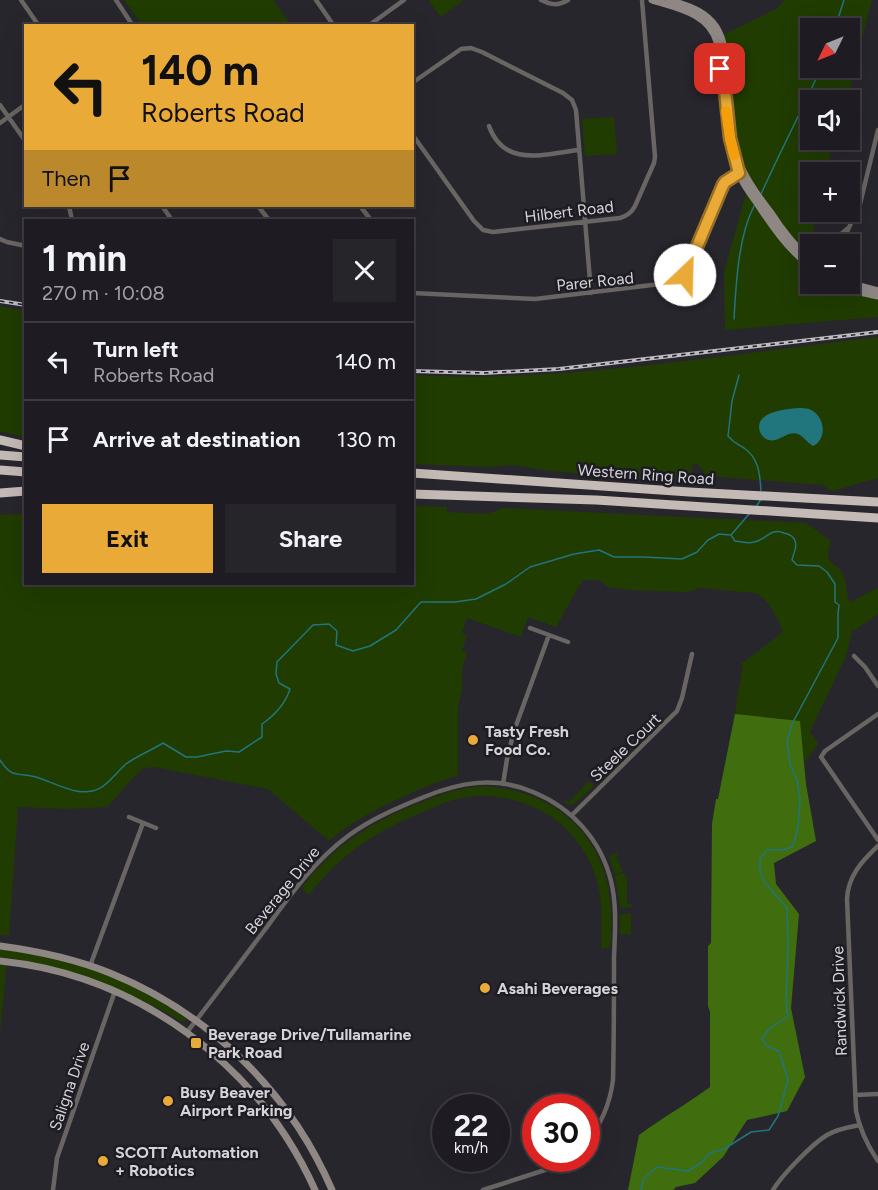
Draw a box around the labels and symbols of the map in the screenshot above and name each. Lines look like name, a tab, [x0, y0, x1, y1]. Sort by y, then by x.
north arrow	[800, 18, 860, 78]
pin	[694, 43, 745, 94]
street label: Hilbert Road	[523, 197, 615, 226]
position arrow	[653, 243, 717, 307]
street label: Parer Road	[555, 268, 635, 295]
street label: Western Ring Road	[577, 460, 715, 489]
street label: Steele Court	[586, 709, 665, 786]
place label: Tasty Fresh Food Co.	[485, 722, 569, 759]
marker: Tasty Fresh Food Co.	[466, 733, 480, 747]
street label: Beverage Drive	[241, 842, 324, 938]
street label: Randwick Drive	[828, 945, 851, 1056]
place label: Asahi Beverages	[497, 979, 618, 998]
marker: Asahi Beverages	[478, 981, 492, 995]
place label: Beverage Drive/Tullamarine Park Road	[208, 1025, 412, 1062]
marker: Beverage Drive/Tullamarine Park Road	[189, 1036, 203, 1050]
street label: Saligna Drive	[45, 1039, 94, 1133]
place label: Busy Beaver Airport Parking	[180, 1083, 292, 1120]
marker: Busy Beaver Airport Parking	[161, 1094, 175, 1108]
speed limit sign: 30	[522, 1094, 600, 1172]
place label: SCOTT Automation + Robotics	[115, 1143, 259, 1180]
marker: SCOTT Automation + Robotics	[96, 1154, 110, 1168]

